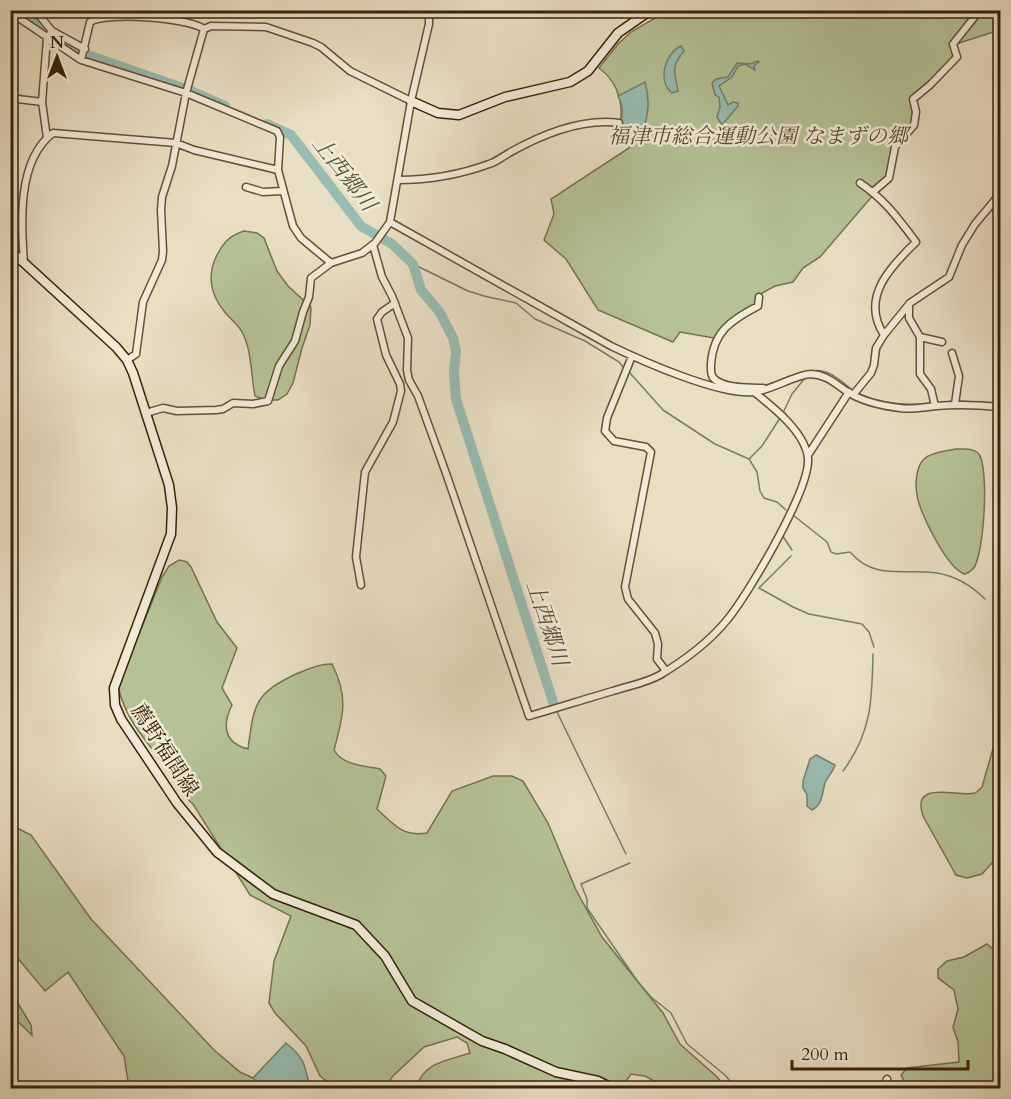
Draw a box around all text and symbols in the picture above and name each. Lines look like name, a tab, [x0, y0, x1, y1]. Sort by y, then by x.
north arrow	[27, 27, 87, 87]
text: N	[50, 32, 64, 54]
park label: 福津市総合運動公園 なまずの郷	[608, 122, 912, 151]
water label: 上西郷川	[305, 130, 384, 219]
water label: 上西郷川	[519, 577, 576, 672]
street label: 薦野福間線	[124, 698, 205, 802]
scale bar	[792, 1033, 968, 1071]
text: 200 m	[801, 1042, 849, 1067]

